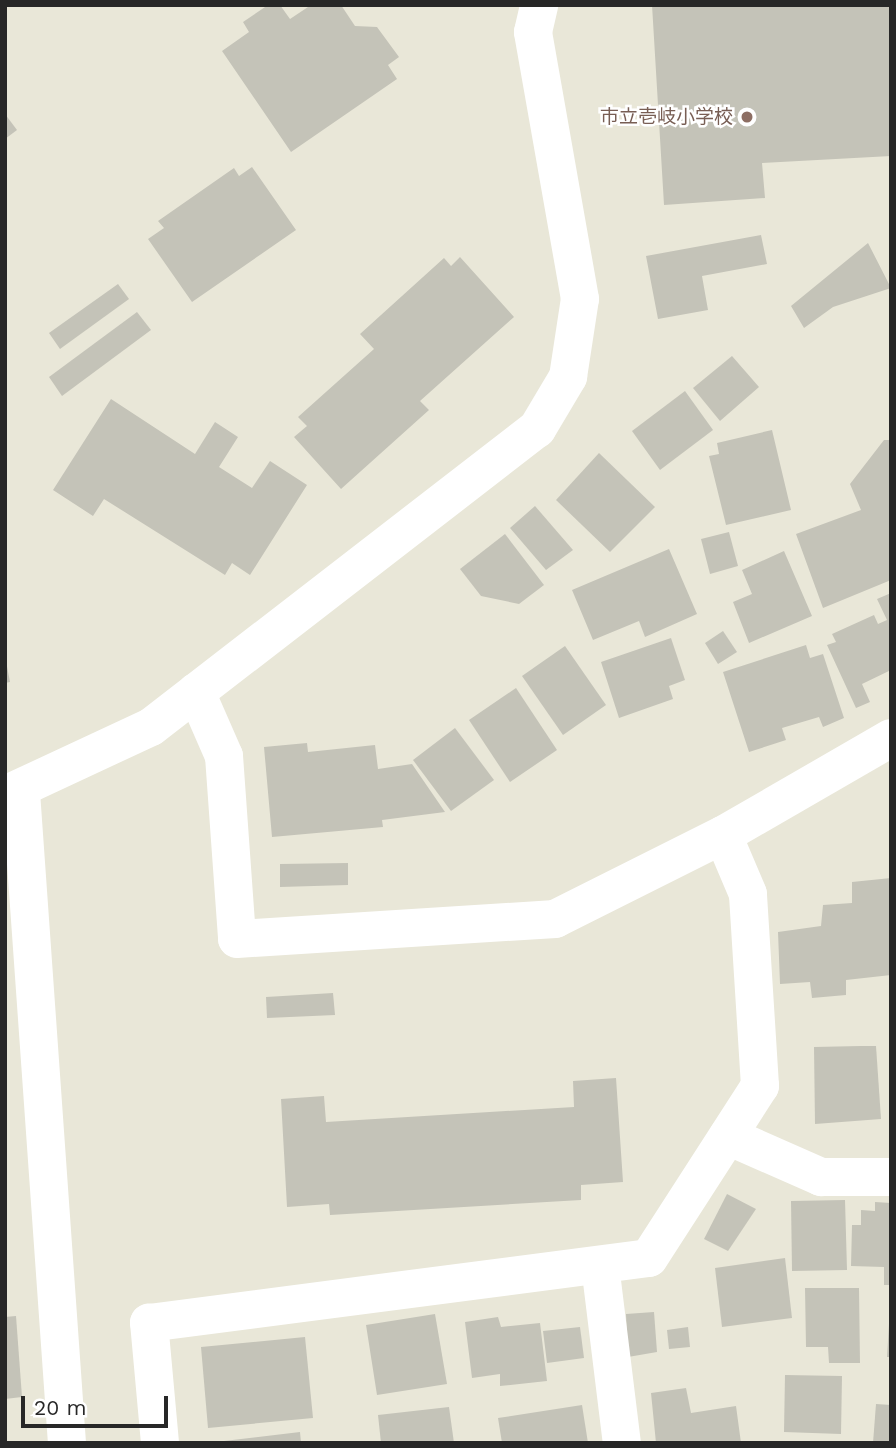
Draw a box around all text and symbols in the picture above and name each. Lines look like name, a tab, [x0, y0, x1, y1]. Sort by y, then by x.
place label: 市立壱岐小学校	[600, 106, 733, 128]
marker: 市立壱岐小学校	[739, 109, 755, 125]
scale bar	[24, 1382, 172, 1426]
text: 20 m	[34, 1395, 86, 1420]

